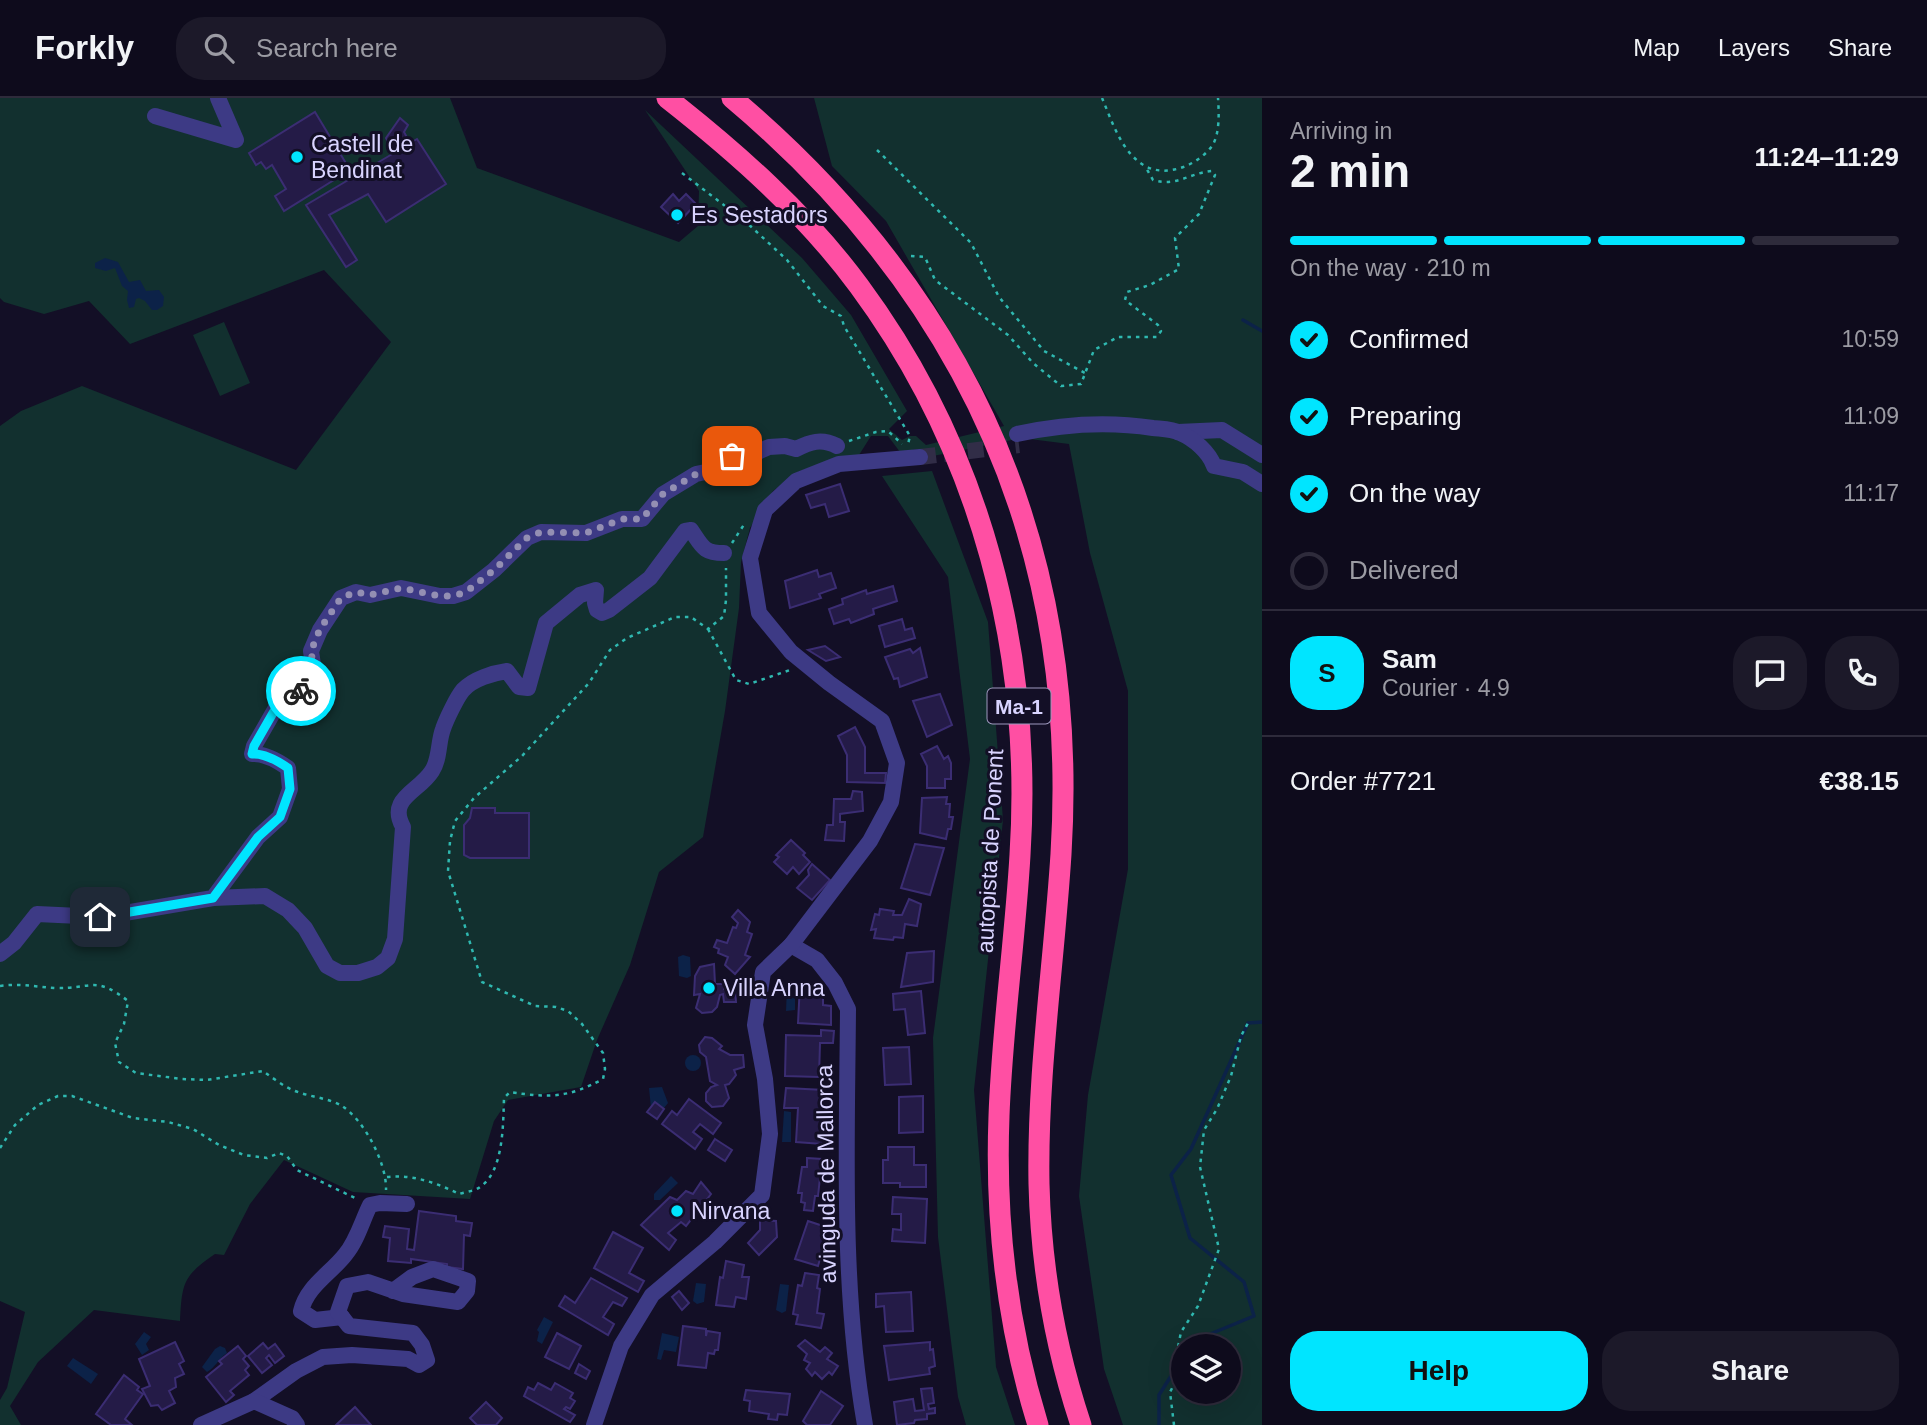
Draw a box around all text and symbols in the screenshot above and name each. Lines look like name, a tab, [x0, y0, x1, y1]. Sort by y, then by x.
search box	[176, 17, 666, 80]
text: Forkly	[35, 29, 134, 66]
icon: search	[200, 29, 238, 67]
text: Search here	[256, 33, 398, 63]
text: Map	[1633, 34, 1680, 61]
text: Layers	[1718, 34, 1790, 61]
text: Share	[1828, 34, 1892, 61]
text: Arriving in	[1290, 118, 1392, 144]
place label: Castell de Bendinat	[311, 131, 413, 183]
text: 11:24–11:29	[1754, 142, 1899, 172]
text: 2 min	[1290, 145, 1410, 197]
marker: Castell de Bendinat	[289, 149, 305, 165]
place label: Es Sestadors	[691, 202, 828, 228]
marker: Es Sestadors	[669, 207, 685, 223]
text: On the way · 210 m	[1290, 255, 1491, 281]
icon: check	[1290, 321, 1328, 359]
text: Confirmed	[1349, 324, 1469, 354]
text: 10:59	[1841, 326, 1899, 352]
icon: check	[1290, 398, 1328, 436]
text: Preparing	[1349, 401, 1462, 431]
text: 11:09	[1843, 403, 1899, 429]
pin	[702, 426, 762, 486]
icon: bag	[713, 437, 751, 475]
icon: check	[1290, 475, 1328, 513]
text: On the way	[1349, 478, 1481, 508]
text: 11:17	[1843, 480, 1899, 506]
text: Delivered	[1349, 555, 1459, 585]
button: chat	[1733, 636, 1807, 710]
button: phone	[1825, 636, 1899, 710]
text: Sam	[1382, 644, 1437, 674]
courier	[266, 656, 336, 726]
text: S	[1318, 658, 1336, 688]
icon: bike	[282, 672, 320, 710]
text: Courier · 4.9	[1382, 675, 1510, 701]
road number: Ma-1	[988, 688, 1050, 724]
street label: autopista de Ponent	[972, 748, 1008, 954]
text: Order #7721	[1290, 766, 1436, 796]
text: €38.15	[1819, 766, 1899, 796]
pin	[70, 887, 130, 947]
icon: home	[81, 898, 119, 936]
place label: Villa Anna	[723, 975, 825, 1001]
marker: Villa Anna	[701, 980, 717, 996]
street label: avinguda de Mallorca	[811, 1064, 841, 1284]
place label: Nirvana	[691, 1198, 770, 1224]
marker: Nirvana	[669, 1203, 685, 1219]
button: Help	[1290, 1331, 1588, 1411]
button: Share	[1602, 1331, 1899, 1411]
map controls	[1171, 1334, 1241, 1404]
button: layers	[1171, 1334, 1241, 1404]

